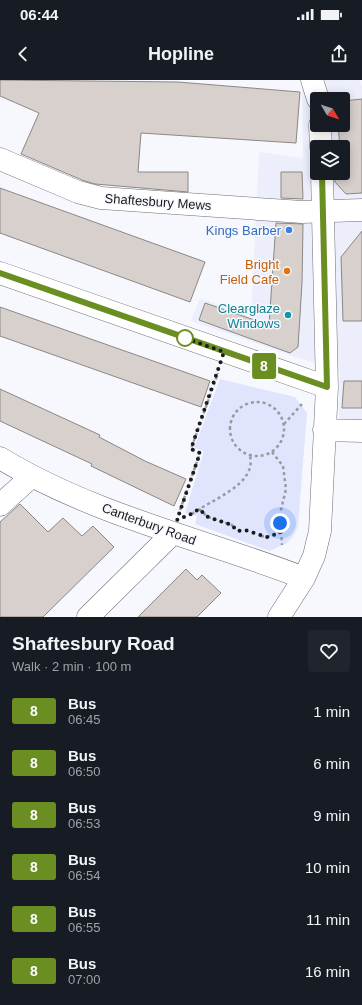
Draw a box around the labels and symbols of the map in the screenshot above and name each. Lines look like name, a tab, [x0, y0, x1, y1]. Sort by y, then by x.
north arrow	[310, 92, 350, 132]
street label: Shaftesbury Mews	[104, 191, 212, 213]
place label: Kings Barber	[206, 223, 282, 238]
marker: Kings Barber	[284, 225, 294, 235]
place label: Bright Field Cafe	[220, 257, 279, 287]
marker: Bright Field Cafe	[282, 266, 292, 276]
place label: Clearglaze Windows	[218, 301, 280, 331]
marker: Clearglaze Windows	[283, 310, 293, 320]
unlabelled marker	[176, 329, 194, 347]
line badge: 8	[251, 353, 277, 379]
street label: Canterbury Road	[100, 500, 198, 548]
your location	[270, 513, 290, 533]

